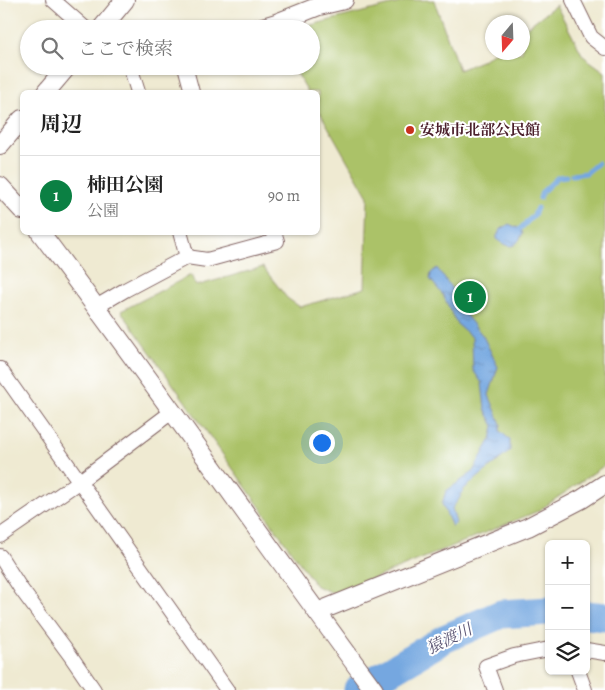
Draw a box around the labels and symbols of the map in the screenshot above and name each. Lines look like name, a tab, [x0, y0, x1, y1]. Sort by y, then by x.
north arrow	[485, 15, 530, 60]
place label: 安城市北部公民館	[420, 120, 540, 140]
marker: 安城市北部公民館	[404, 124, 416, 136]
pin: 1	[454, 278, 486, 316]
your location	[309, 430, 335, 456]
water label: 猿渡川	[423, 618, 478, 659]

